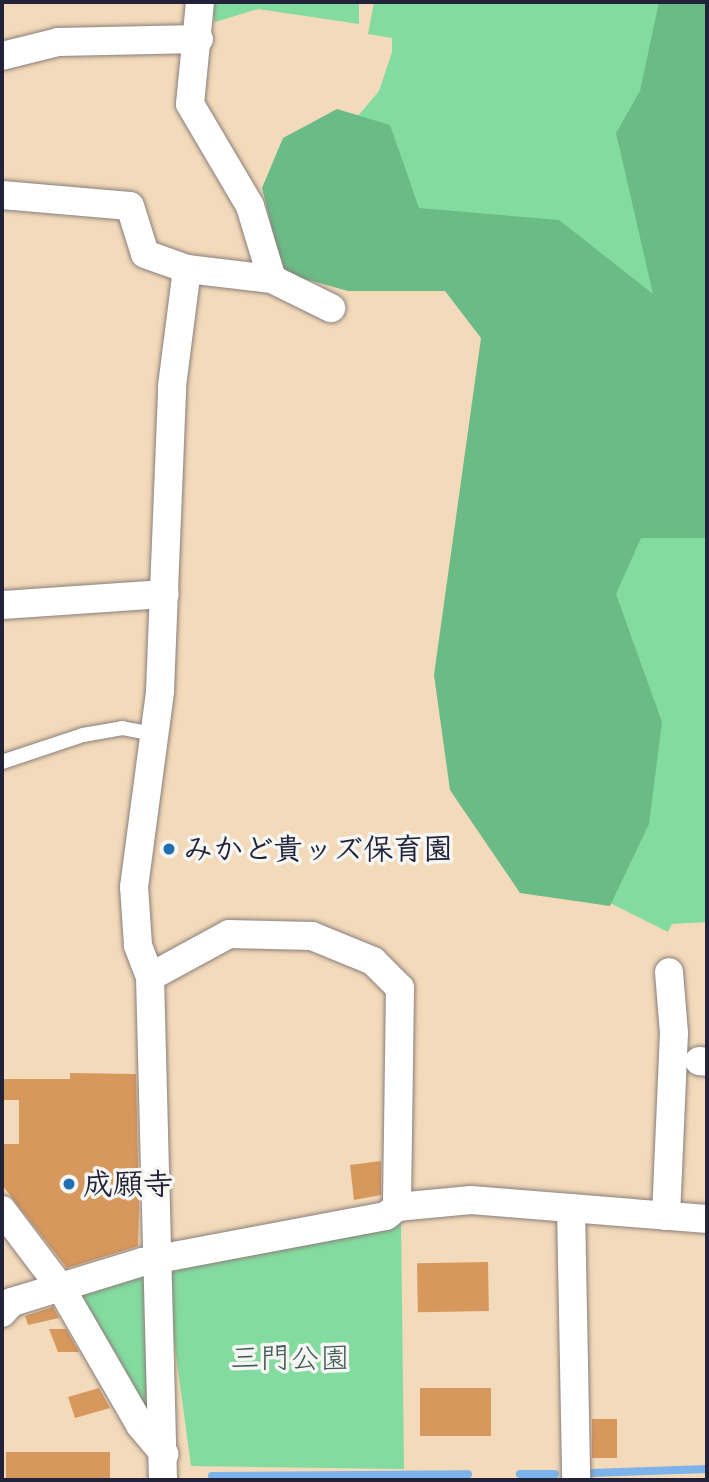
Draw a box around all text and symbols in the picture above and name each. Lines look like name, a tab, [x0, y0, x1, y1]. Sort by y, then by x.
place label: みかど貴ッズ保育園	[183, 831, 453, 867]
marker: みかど貴ッズ保育園	[161, 841, 177, 857]
place label: 成願寺	[83, 1166, 173, 1202]
marker: 成願寺	[61, 1176, 77, 1192]
park label: 三門公園	[230, 1340, 350, 1376]

